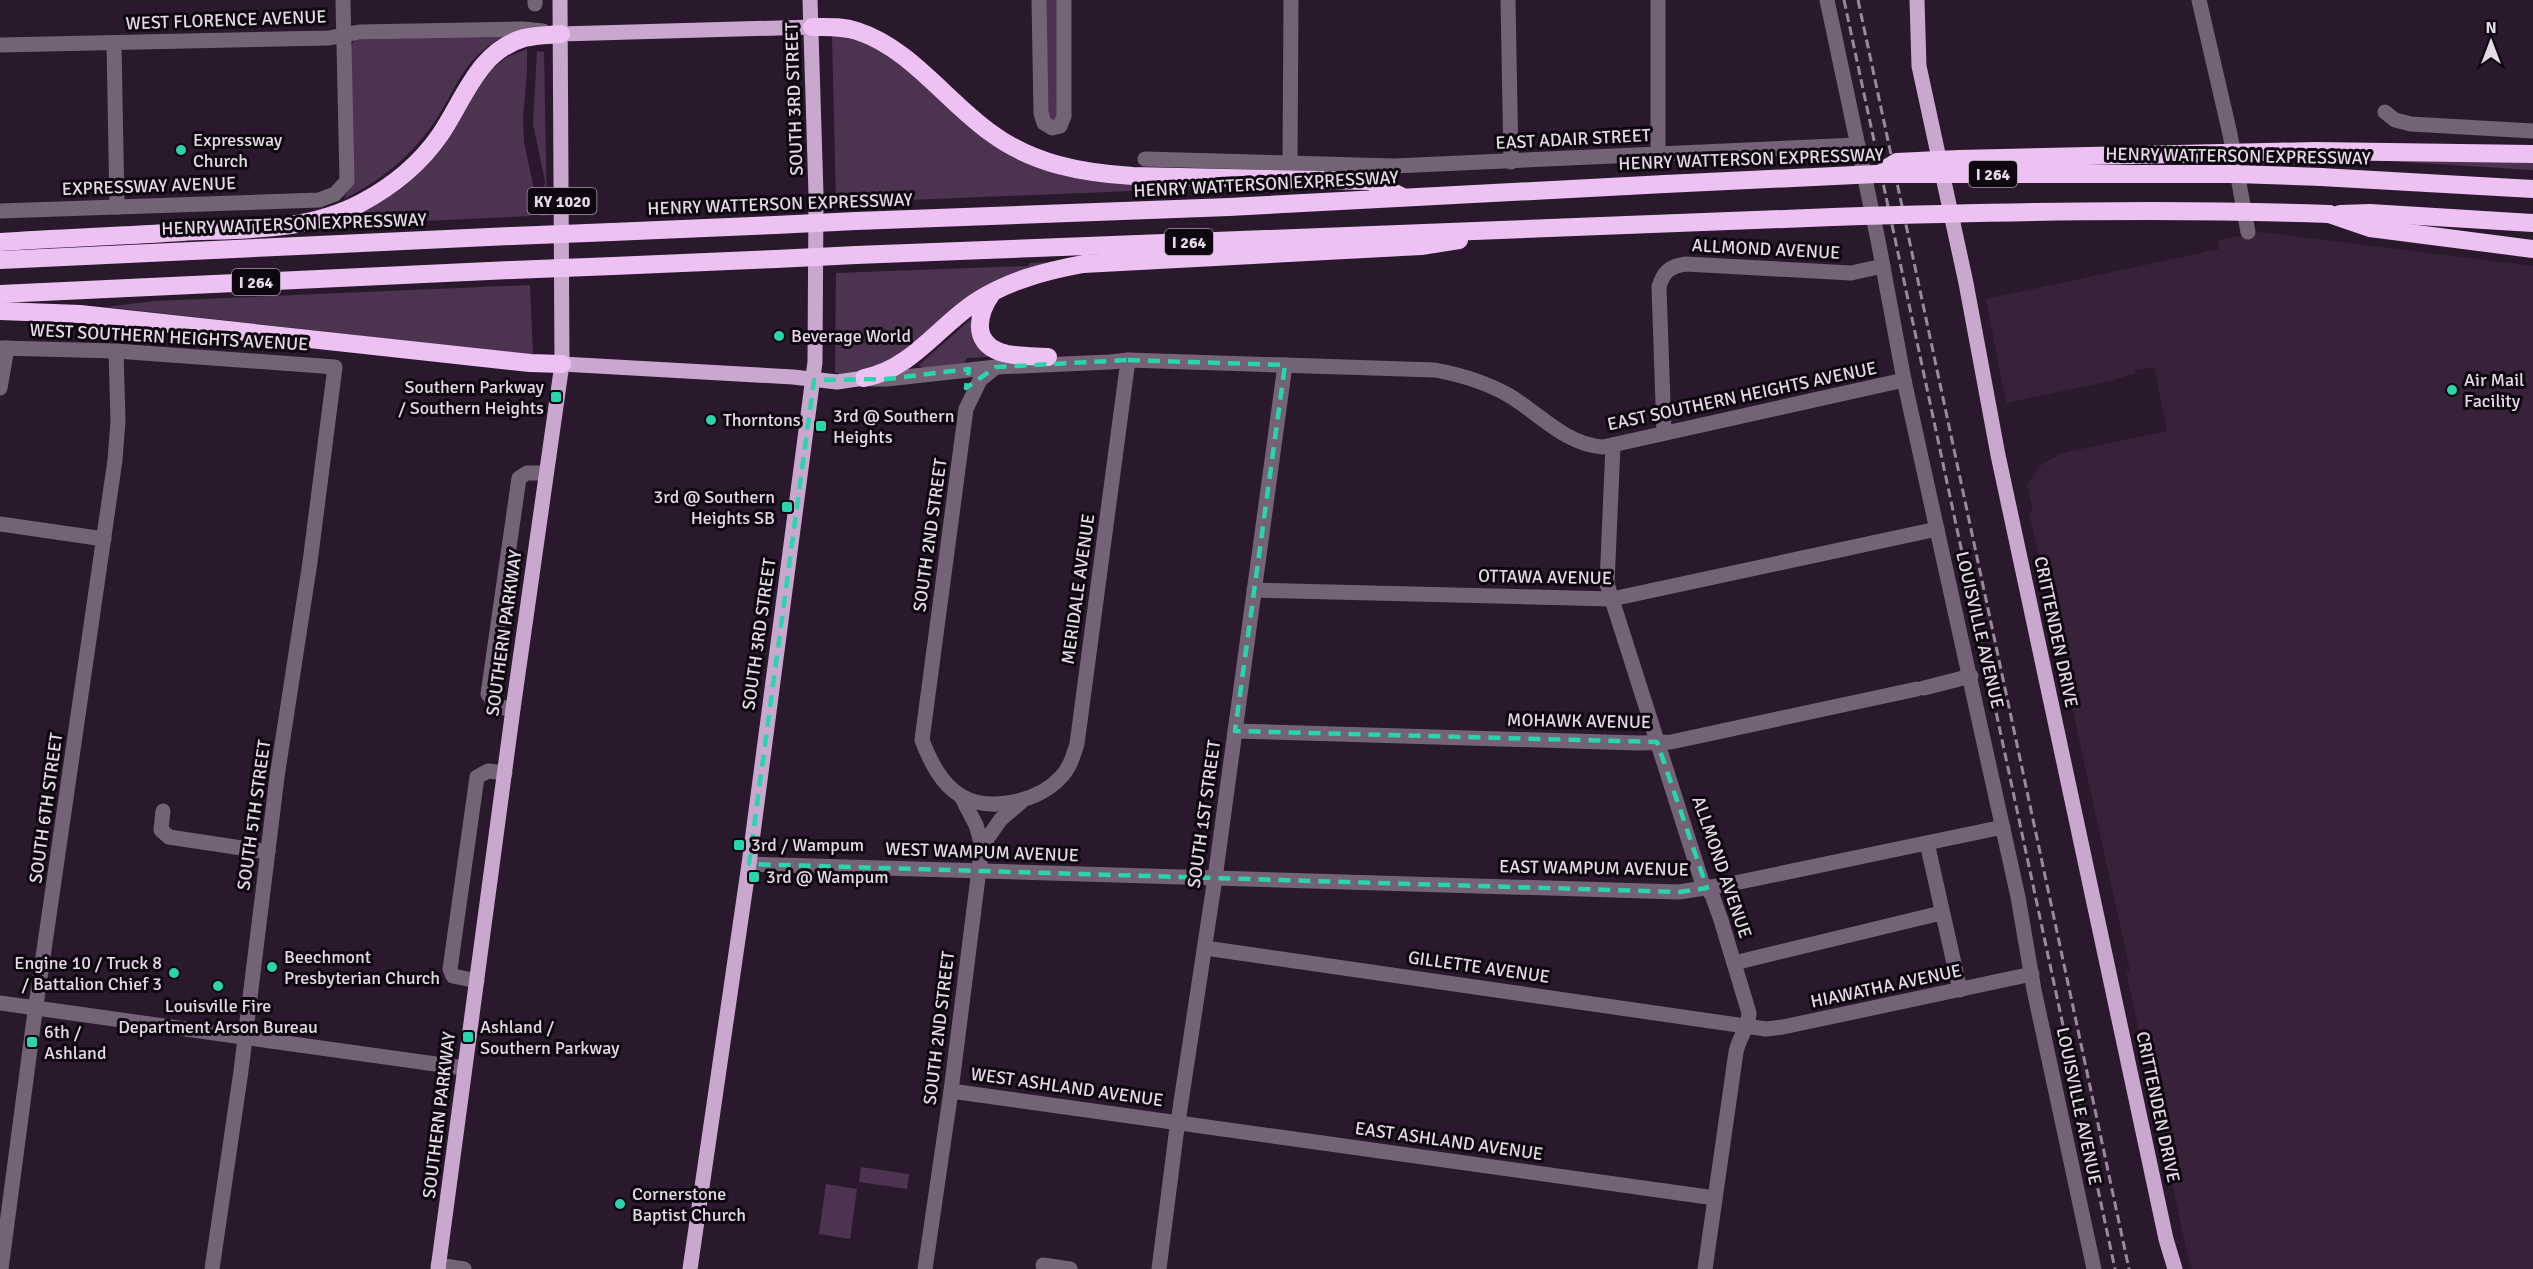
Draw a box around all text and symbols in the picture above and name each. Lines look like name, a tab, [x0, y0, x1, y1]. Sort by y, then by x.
street label: WEST FLORENCE AVENUE	[125, 5, 327, 35]
north arrow	[2461, 12, 2521, 72]
text: N	[2485, 18, 2497, 38]
street label: SOUTH 3RD STREET	[780, 22, 808, 176]
street label: EAST ADAIR STREET	[1495, 124, 1651, 154]
place label: Expressway Church	[193, 129, 283, 172]
marker: Expressway Church	[174, 143, 188, 157]
street label: HENRY WATTERSON EXPRESSWAY	[1618, 143, 1884, 175]
street label: HENRY WATTERSON EXPRESSWAY	[2105, 143, 2371, 169]
road number: I 264	[1969, 161, 2017, 187]
street label: HENRY WATTERSON EXPRESSWAY	[1133, 166, 1399, 202]
street label: EXPRESSWAY AVENUE	[61, 172, 237, 200]
road number: KY 1020	[528, 188, 596, 214]
street label: HENRY WATTERSON EXPRESSWAY	[647, 188, 913, 220]
street label: HENRY WATTERSON EXPRESSWAY	[161, 208, 427, 240]
road number: I 264	[1165, 229, 1213, 255]
street label: ALLMOND AVENUE	[1691, 234, 1841, 264]
road number: I 264	[232, 269, 280, 295]
street label: WEST SOUTHERN HEIGHTS AVENUE	[29, 319, 309, 355]
place label: Beverage World	[791, 325, 911, 347]
marker: Beverage World	[772, 329, 786, 343]
street label: EAST SOUTHERN HEIGHTS AVENUE	[1605, 357, 1879, 435]
place label: Air Mail Facility	[2464, 369, 2524, 412]
place label: Southern Parkway / Southern Heights	[398, 376, 545, 419]
marker: Air Mail Facility	[2445, 383, 2459, 397]
marker: Southern Parkway / Southern Heights	[549, 390, 563, 404]
place label: 3rd @ Southern Heights	[833, 405, 954, 448]
place label: Thorntons	[723, 409, 801, 431]
marker: Thorntons	[704, 413, 718, 427]
marker: 3rd @ Southern Heights	[814, 419, 828, 433]
street label: SOUTH 2ND STREET	[908, 457, 952, 613]
place label: 3rd @ Southern Heights SB	[654, 486, 775, 529]
marker: 3rd @ Southern Heights SB	[780, 500, 794, 514]
street label: MERIDALE AVENUE	[1057, 512, 1099, 666]
street label: SOUTHERN PARKWAY	[481, 548, 527, 718]
street label: LOUISVILLE AVENUE	[1951, 549, 2009, 711]
street label: CRITTENDEN DRIVE	[2029, 554, 2083, 710]
street label: SOUTH 3RD STREET	[737, 556, 781, 711]
street label: OTTAWA AVENUE	[1478, 565, 1612, 589]
street label: MOHAWK AVENUE	[1507, 709, 1651, 733]
street label: SOUTH 6TH STREET	[25, 731, 67, 885]
street label: SOUTH 5TH STREET	[233, 738, 275, 892]
street label: SOUTH 1ST STREET	[1183, 738, 1225, 889]
street label: ALLMOND AVENUE	[1687, 793, 1757, 941]
place label: 3rd / Wampum	[751, 834, 864, 856]
marker: 3rd / Wampum	[732, 838, 746, 852]
street label: WEST WAMPUM AVENUE	[885, 838, 1079, 866]
street label: EAST WAMPUM AVENUE	[1499, 855, 1689, 881]
place label: 3rd @ Wampum	[766, 866, 889, 888]
marker: 3rd @ Wampum	[747, 870, 761, 884]
place label: Beechmont Presbyterian Church	[284, 946, 440, 989]
street label: GILLETTE AVENUE	[1407, 946, 1551, 988]
street label: SOUTH 2ND STREET	[919, 950, 959, 1106]
place label: Engine 10 / Truck 8 / Battalion Chief 3	[14, 952, 162, 995]
street label: HIAWATHA AVENUE	[1809, 959, 1963, 1013]
marker: Beechmont Presbyterian Church	[265, 960, 279, 974]
marker: Engine 10 / Truck 8 / Battalion Chief 3	[167, 966, 181, 980]
marker: Louisville Fire Department Arson Bureau	[211, 979, 225, 993]
place label: Louisville Fire Department Arson Bureau	[118, 995, 318, 1038]
place label: Ashland / Southern Parkway	[480, 1016, 620, 1059]
place label: 6th / Ashland	[44, 1021, 106, 1064]
street label: LOUISVILLE AVENUE	[2052, 1025, 2106, 1187]
street label: CRITTENDEN DRIVE	[2131, 1029, 2185, 1185]
street label: SOUTHERN PARKWAY	[418, 1030, 460, 1200]
marker: Ashland / Southern Parkway	[461, 1030, 475, 1044]
marker: 6th / Ashland	[25, 1035, 39, 1049]
street label: WEST ASHLAND AVENUE	[969, 1063, 1165, 1111]
street label: EAST ASHLAND AVENUE	[1353, 1117, 1545, 1165]
place label: Cornerstone Baptist Church	[632, 1183, 746, 1226]
marker: Cornerstone Baptist Church	[613, 1197, 627, 1211]

